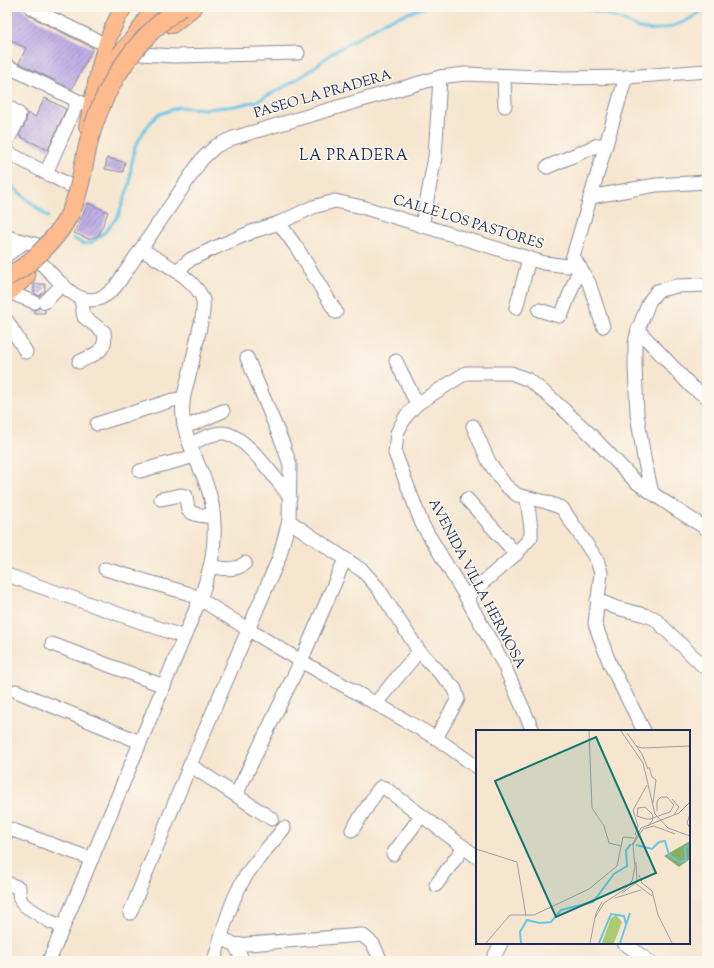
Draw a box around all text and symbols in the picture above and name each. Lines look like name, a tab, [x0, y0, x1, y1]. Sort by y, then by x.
street label: PASEO LA PRADERA	[252, 66, 395, 124]
district label: LA PRADERA	[299, 146, 409, 167]
street label: CALLE LOS PASTORES	[390, 191, 546, 255]
street label: AVENIDA VILLA HERMOSA	[423, 495, 530, 673]
inset map	[476, 730, 690, 944]

